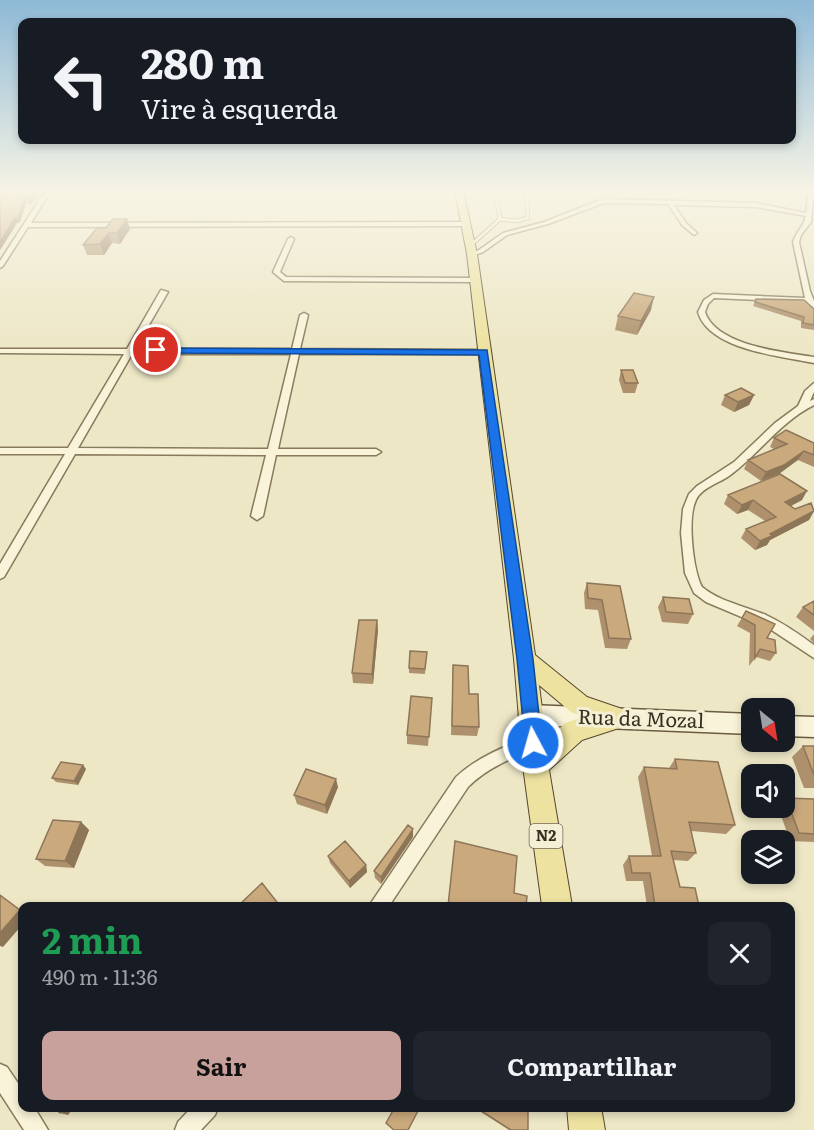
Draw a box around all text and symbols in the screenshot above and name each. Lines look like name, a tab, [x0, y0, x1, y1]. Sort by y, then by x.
text: 280 m	[141, 30, 264, 92]
icon: left	[42, 42, 120, 120]
text: Vire à esquerda	[141, 87, 338, 127]
pin	[130, 324, 181, 375]
icon: arrive	[139, 333, 172, 366]
north arrow	[741, 698, 795, 752]
map controls	[741, 698, 795, 884]
street label: Rua da Mozal	[577, 700, 705, 734]
position arrow	[501, 711, 565, 775]
button: sound	[741, 764, 795, 818]
road number: N2	[530, 824, 562, 848]
button: layers	[741, 830, 795, 884]
text: 2 min	[42, 912, 143, 965]
button: close	[708, 922, 771, 985]
text: 490 m · 11:36	[42, 961, 157, 991]
button: Sair	[42, 1031, 401, 1100]
button: Compartilhar	[413, 1031, 771, 1100]

